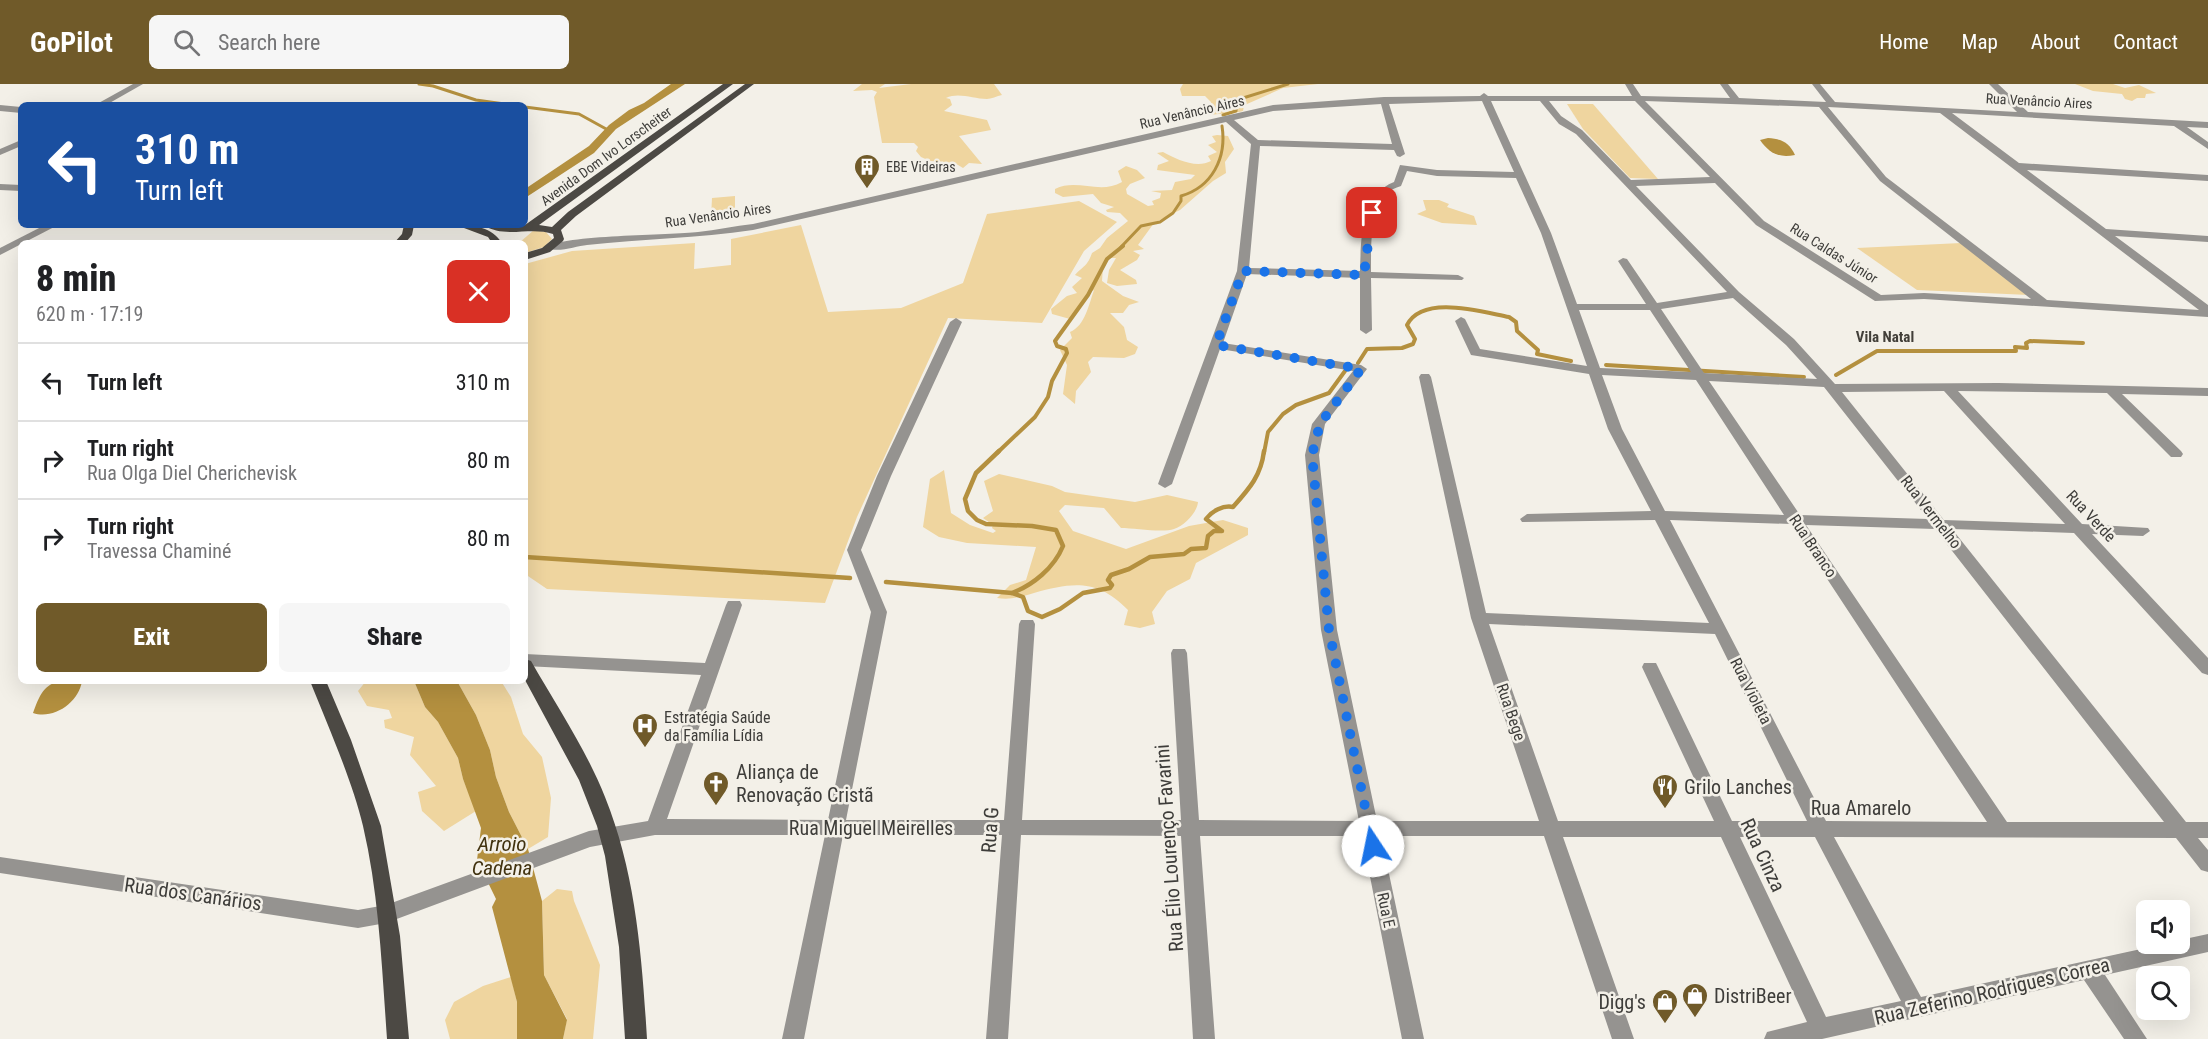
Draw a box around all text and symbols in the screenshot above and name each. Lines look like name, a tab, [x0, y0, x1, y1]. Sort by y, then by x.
search box	[149, 15, 569, 69]
text: GoPilot	[30, 26, 113, 59]
icon: search	[170, 26, 203, 59]
text: Search here	[218, 30, 320, 55]
text: Home	[1879, 30, 1929, 54]
text: Map	[1962, 30, 1998, 54]
text: About	[2031, 30, 2080, 54]
text: Contact	[2113, 30, 2178, 54]
street label: Rua Venâncio Aires	[1985, 90, 2093, 112]
street label: Rua Venâncio Aires	[1138, 92, 1246, 132]
street label: Avenida Dom Ivo Lorscheiter	[537, 103, 675, 209]
text: 310 m	[135, 125, 240, 174]
icon: left	[36, 126, 114, 204]
building icon: EBE Videiras	[852, 152, 882, 190]
place label: EBE Videiras	[886, 159, 956, 175]
text: Turn left	[135, 175, 224, 207]
pin	[1346, 187, 1397, 238]
icon: arrive	[1355, 196, 1388, 229]
street label: Rua Venâncio Aires	[664, 200, 772, 230]
street label: Rua Caldas Júnior	[1787, 220, 1881, 286]
text: 8 min	[36, 258, 116, 300]
button: close	[447, 260, 510, 323]
text: 620 m · 17:19	[36, 302, 143, 326]
district label: Vila Natal	[1856, 328, 1914, 346]
icon: left	[36, 366, 69, 399]
text: Turn left	[87, 370, 162, 395]
text: 310 m	[456, 370, 510, 395]
text: Turn right	[87, 436, 174, 461]
icon: right	[36, 444, 69, 477]
text: 80 m	[467, 448, 510, 473]
text: Rua Olga Diel Cherichevisk	[87, 461, 297, 485]
street label: Rua Vermelho	[1897, 472, 1965, 552]
street label: Rua Verde	[2062, 486, 2120, 546]
street label: Rua Branco	[1785, 511, 1841, 581]
text: Turn right	[87, 514, 174, 539]
icon: right	[36, 522, 69, 555]
text: 80 m	[467, 526, 510, 551]
text: Travessa Chaminé	[87, 539, 231, 563]
button: Exit	[36, 603, 267, 672]
button: Share	[279, 603, 510, 672]
street label: Rua Violeta	[1726, 655, 1776, 727]
street label: Rua Bege	[1492, 681, 1530, 743]
place label: Estratégia Saúde da Família Lídia	[664, 708, 770, 745]
hospital icon: Estratégia Saúde da Família Lídia	[630, 711, 660, 749]
street label: Rua Élio Lourenço Favarini	[1150, 743, 1188, 953]
place label: Aliança de Renovação Cristã	[736, 760, 874, 807]
church icon: Aliança de Renovação Cristã	[701, 769, 731, 807]
restaurant icon: Grilo Lanches	[1650, 772, 1680, 810]
place label: Grilo Lanches	[1684, 775, 1792, 799]
street label: Rua Amarelo	[1811, 796, 1911, 820]
street label: Rua G	[976, 806, 1004, 854]
position arrow	[1341, 814, 1405, 878]
street label: Rua Cinza	[1736, 814, 1790, 896]
street label: Rua Miguel Meirelles	[789, 816, 953, 840]
water label: Arroio Cadena	[472, 832, 532, 880]
street label: Rua dos Canários	[123, 873, 263, 915]
street label: Rua E	[1373, 891, 1399, 929]
map controls	[2136, 900, 2190, 1020]
button: sound	[2136, 900, 2190, 954]
street label: Rua Zeferino Rodrigues Correa	[1872, 952, 2112, 1030]
button: search	[2136, 966, 2190, 1020]
shop icon: DistriBeer	[1680, 981, 1710, 1019]
place label: DistriBeer	[1714, 984, 1792, 1008]
shop icon: Digg's	[1650, 987, 1680, 1025]
place label: Digg's	[1598, 990, 1646, 1014]

